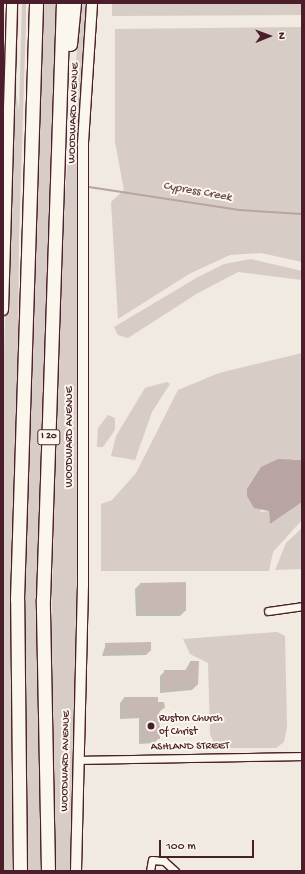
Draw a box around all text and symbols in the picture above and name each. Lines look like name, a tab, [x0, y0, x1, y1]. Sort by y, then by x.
north arrow	[249, 16, 289, 56]
text: N	[275, 32, 287, 39]
street label: WOODWARD AVENUE	[66, 62, 82, 164]
water label: Cypress Creek	[162, 180, 232, 206]
street label: WOODWARD AVENUE	[63, 387, 77, 487]
road number: I 20	[37, 429, 61, 445]
street label: WOODWARD AVENUE	[59, 710, 73, 812]
place label: Ruston Church of Christ	[159, 713, 223, 739]
marker: Ruston Church of Christ	[146, 721, 156, 731]
street label: ASHLAND STREET	[151, 740, 229, 754]
scale bar	[161, 832, 256, 858]
text: 100 m	[166, 840, 196, 854]

